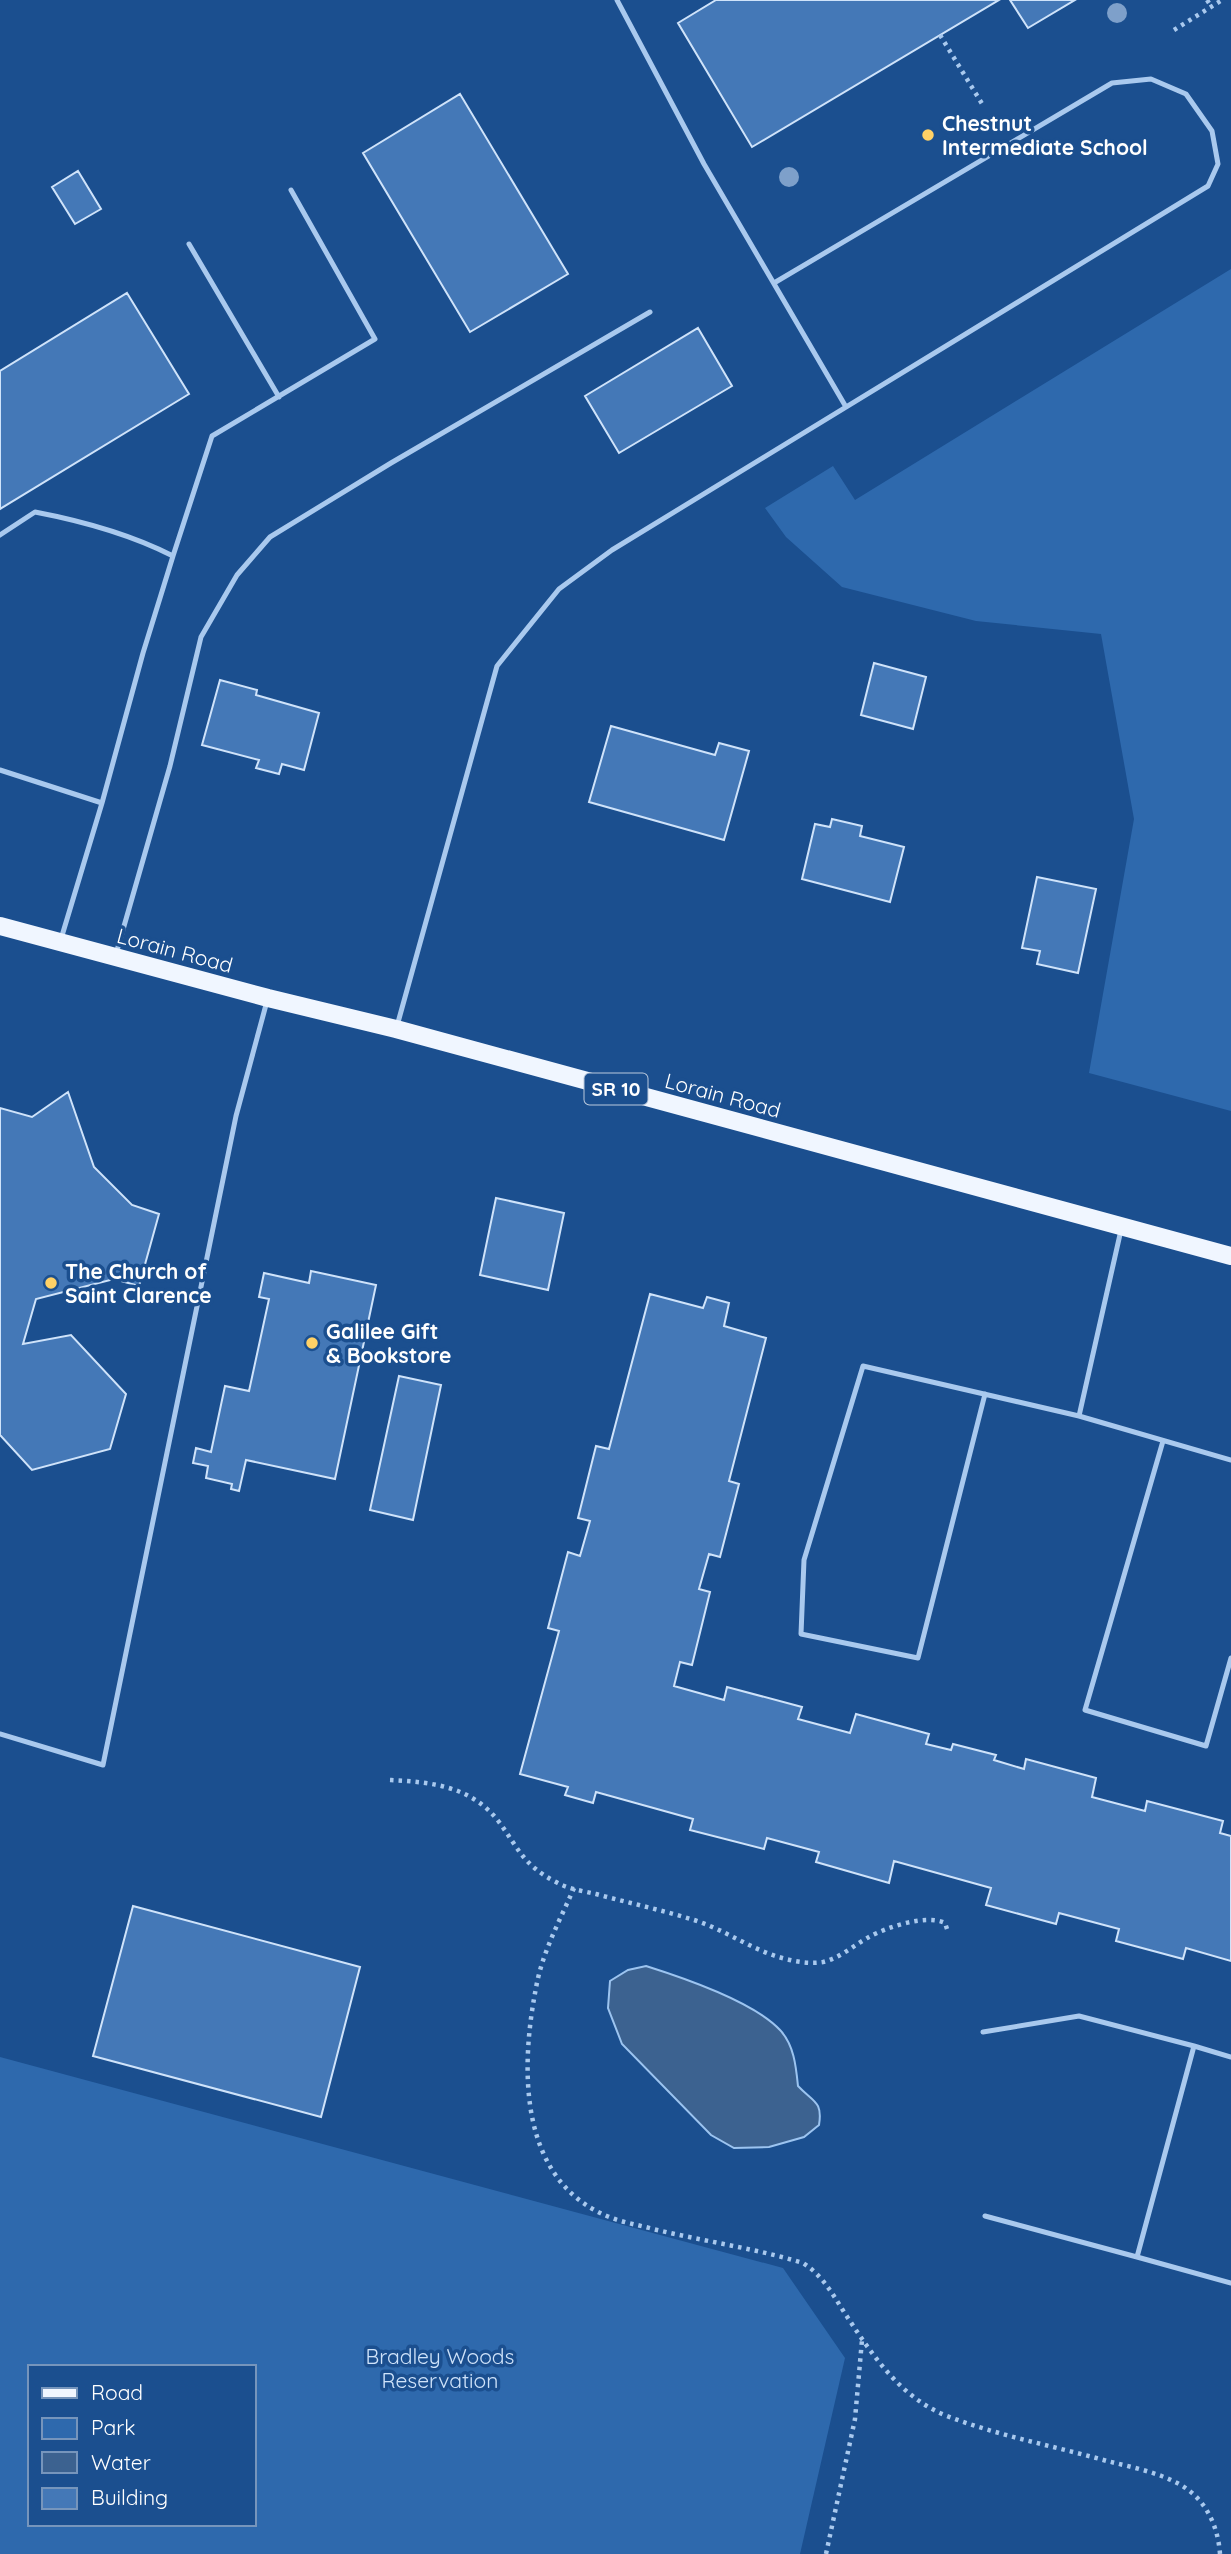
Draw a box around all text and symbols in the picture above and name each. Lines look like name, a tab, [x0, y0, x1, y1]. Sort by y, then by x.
place label: Chestnut Intermediate School	[942, 110, 1148, 160]
marker: Chestnut Intermediate School	[920, 127, 936, 143]
street label: Lorain Road	[114, 922, 236, 978]
street label: Lorain Road	[662, 1067, 784, 1123]
road number: SR 10	[584, 1074, 648, 1105]
place label: The Church of Saint Clarence	[65, 1258, 212, 1308]
marker: The Church of Saint Clarence	[43, 1275, 59, 1291]
place label: Galilee Gift & Bookstore	[326, 1318, 451, 1368]
marker: Galilee Gift & Bookstore	[304, 1335, 320, 1351]
park label: Bradley Woods Reservation	[366, 2343, 514, 2393]
legend	[28, 2365, 256, 2526]
text: Road	[91, 2379, 143, 2405]
text: Park	[91, 2414, 135, 2440]
text: Water	[91, 2449, 151, 2475]
text: Building	[91, 2484, 168, 2510]

